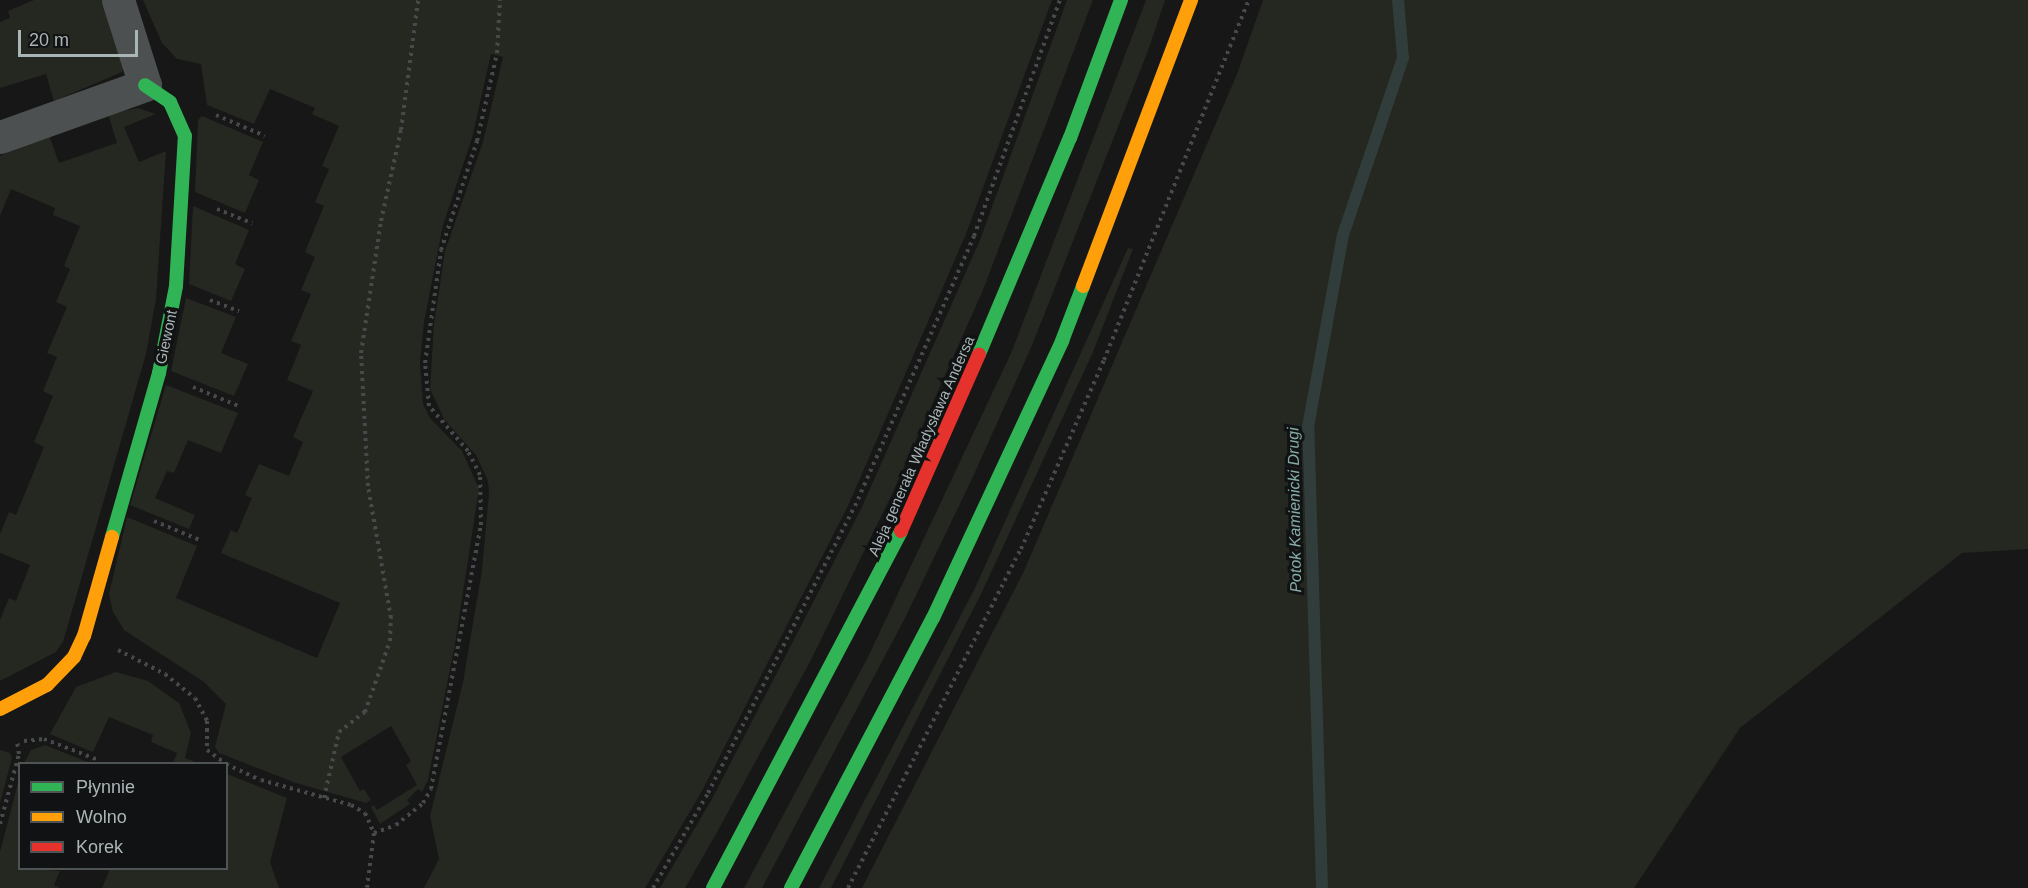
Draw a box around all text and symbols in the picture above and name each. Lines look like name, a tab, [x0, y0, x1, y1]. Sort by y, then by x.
scale bar	[21, 18, 141, 56]
text: 20 m	[29, 30, 69, 50]
street label: Giewont	[151, 308, 181, 366]
street label: Aleja generała Władysława Andersa	[864, 333, 978, 559]
water label: Potok Kamienicki Drugi	[1284, 427, 1306, 593]
legend	[18, 762, 228, 870]
text: Płynnie	[76, 777, 135, 797]
text: Wolno	[76, 807, 127, 827]
text: Korek	[76, 837, 123, 857]

